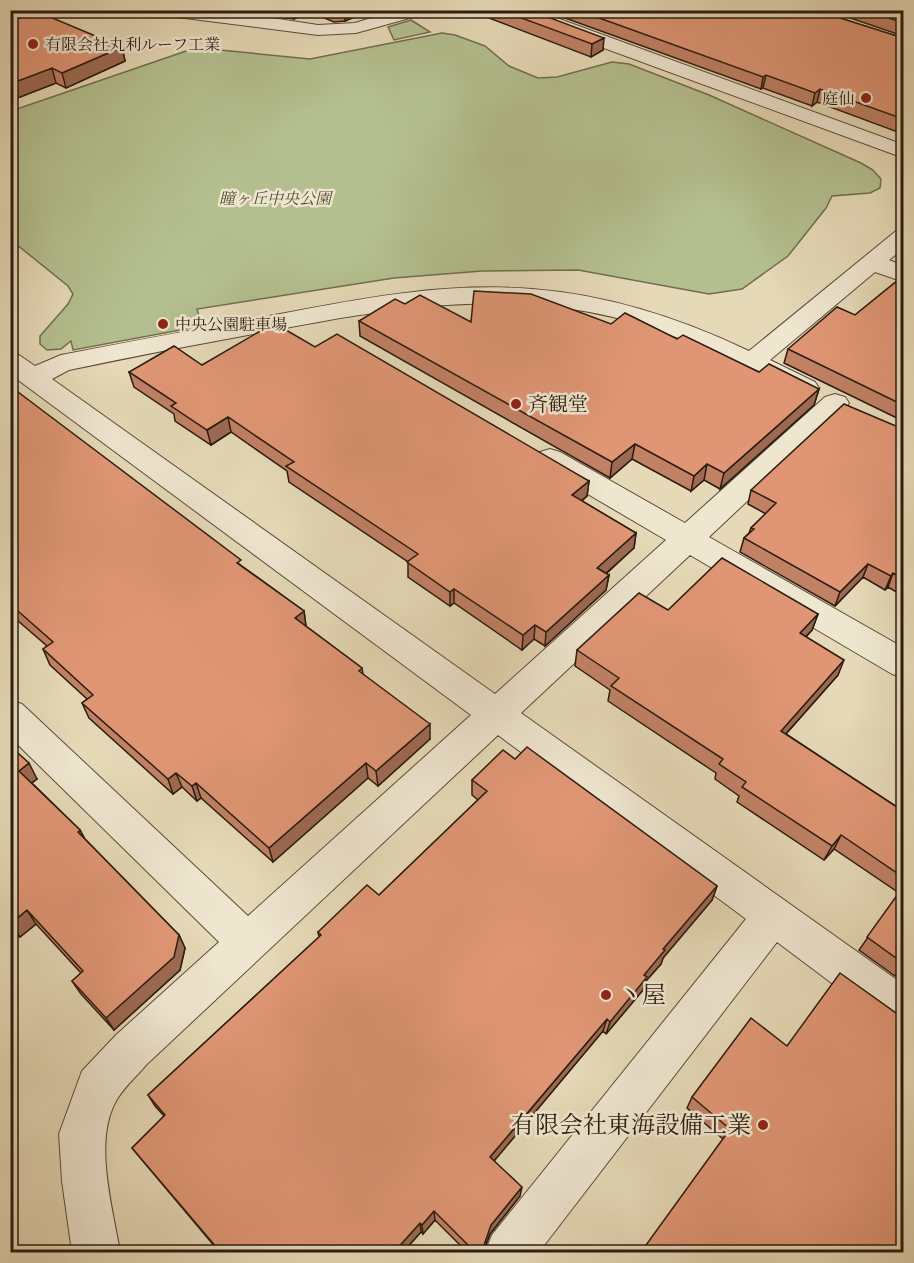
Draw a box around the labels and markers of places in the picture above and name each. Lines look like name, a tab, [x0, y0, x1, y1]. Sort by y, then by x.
place label: 有限会社丸利ルーフ工業	[45, 32, 220, 56]
marker: 有限会社丸利ルーフ工業	[26, 37, 40, 51]
place label: 庭仙	[822, 86, 854, 110]
marker: 庭仙	[859, 91, 873, 105]
place label: 中央公園駐車場	[175, 312, 287, 336]
marker: 中央公園駐車場	[156, 317, 170, 331]
place label: 斉観堂	[528, 389, 588, 418]
marker: 斉観堂	[509, 397, 523, 411]
place label: 丶屋	[618, 977, 666, 1012]
marker: 丶屋	[599, 988, 613, 1002]
place label: 有限会社東海設備工業	[511, 1107, 751, 1142]
marker: 有限会社東海設備工業	[756, 1118, 770, 1132]

